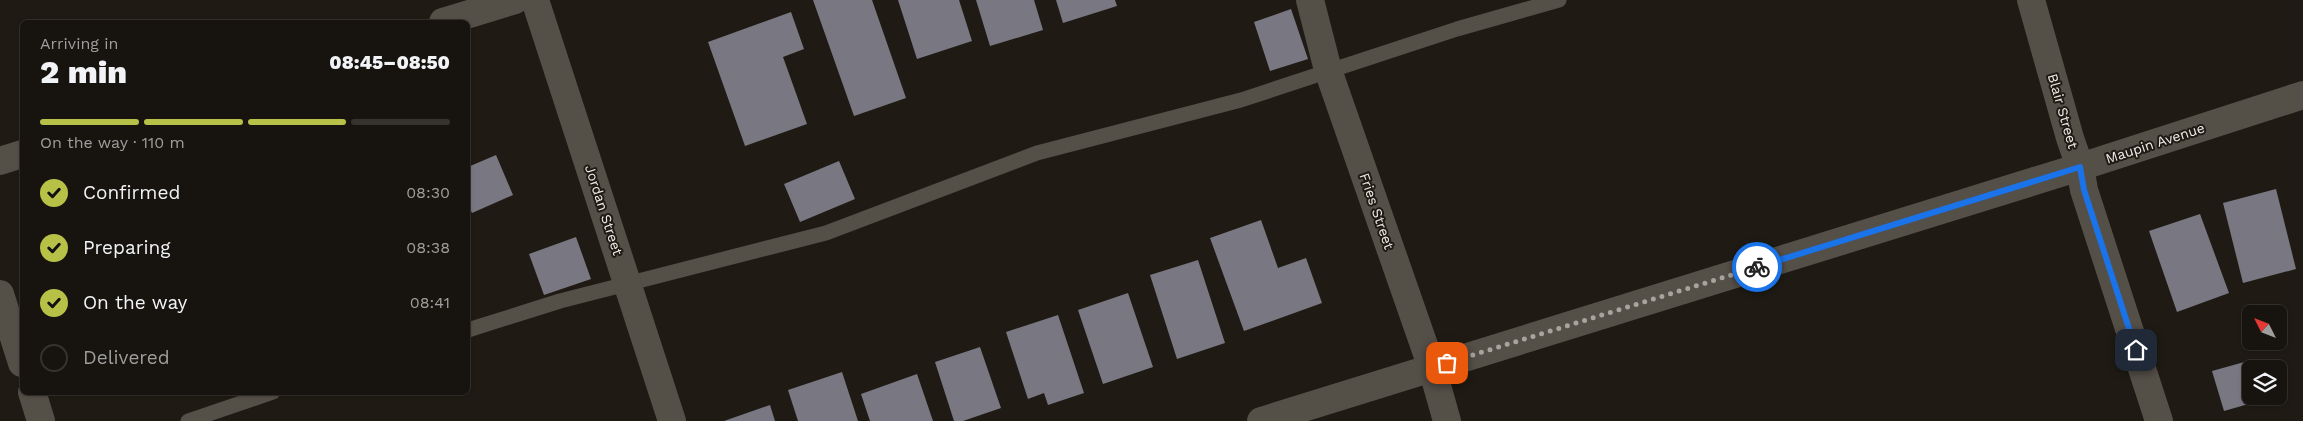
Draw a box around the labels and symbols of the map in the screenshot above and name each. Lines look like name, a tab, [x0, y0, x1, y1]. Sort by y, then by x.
street label: Blair Street	[2045, 72, 2081, 151]
street label: Maupin Avenue	[2103, 119, 2207, 167]
street label: Jordan Street	[582, 163, 626, 257]
street label: Fries Street	[1356, 171, 1398, 251]
courier	[1732, 242, 1782, 292]
north arrow	[2242, 305, 2288, 350]
pin	[2115, 329, 2157, 371]
pin	[1426, 342, 1468, 384]

